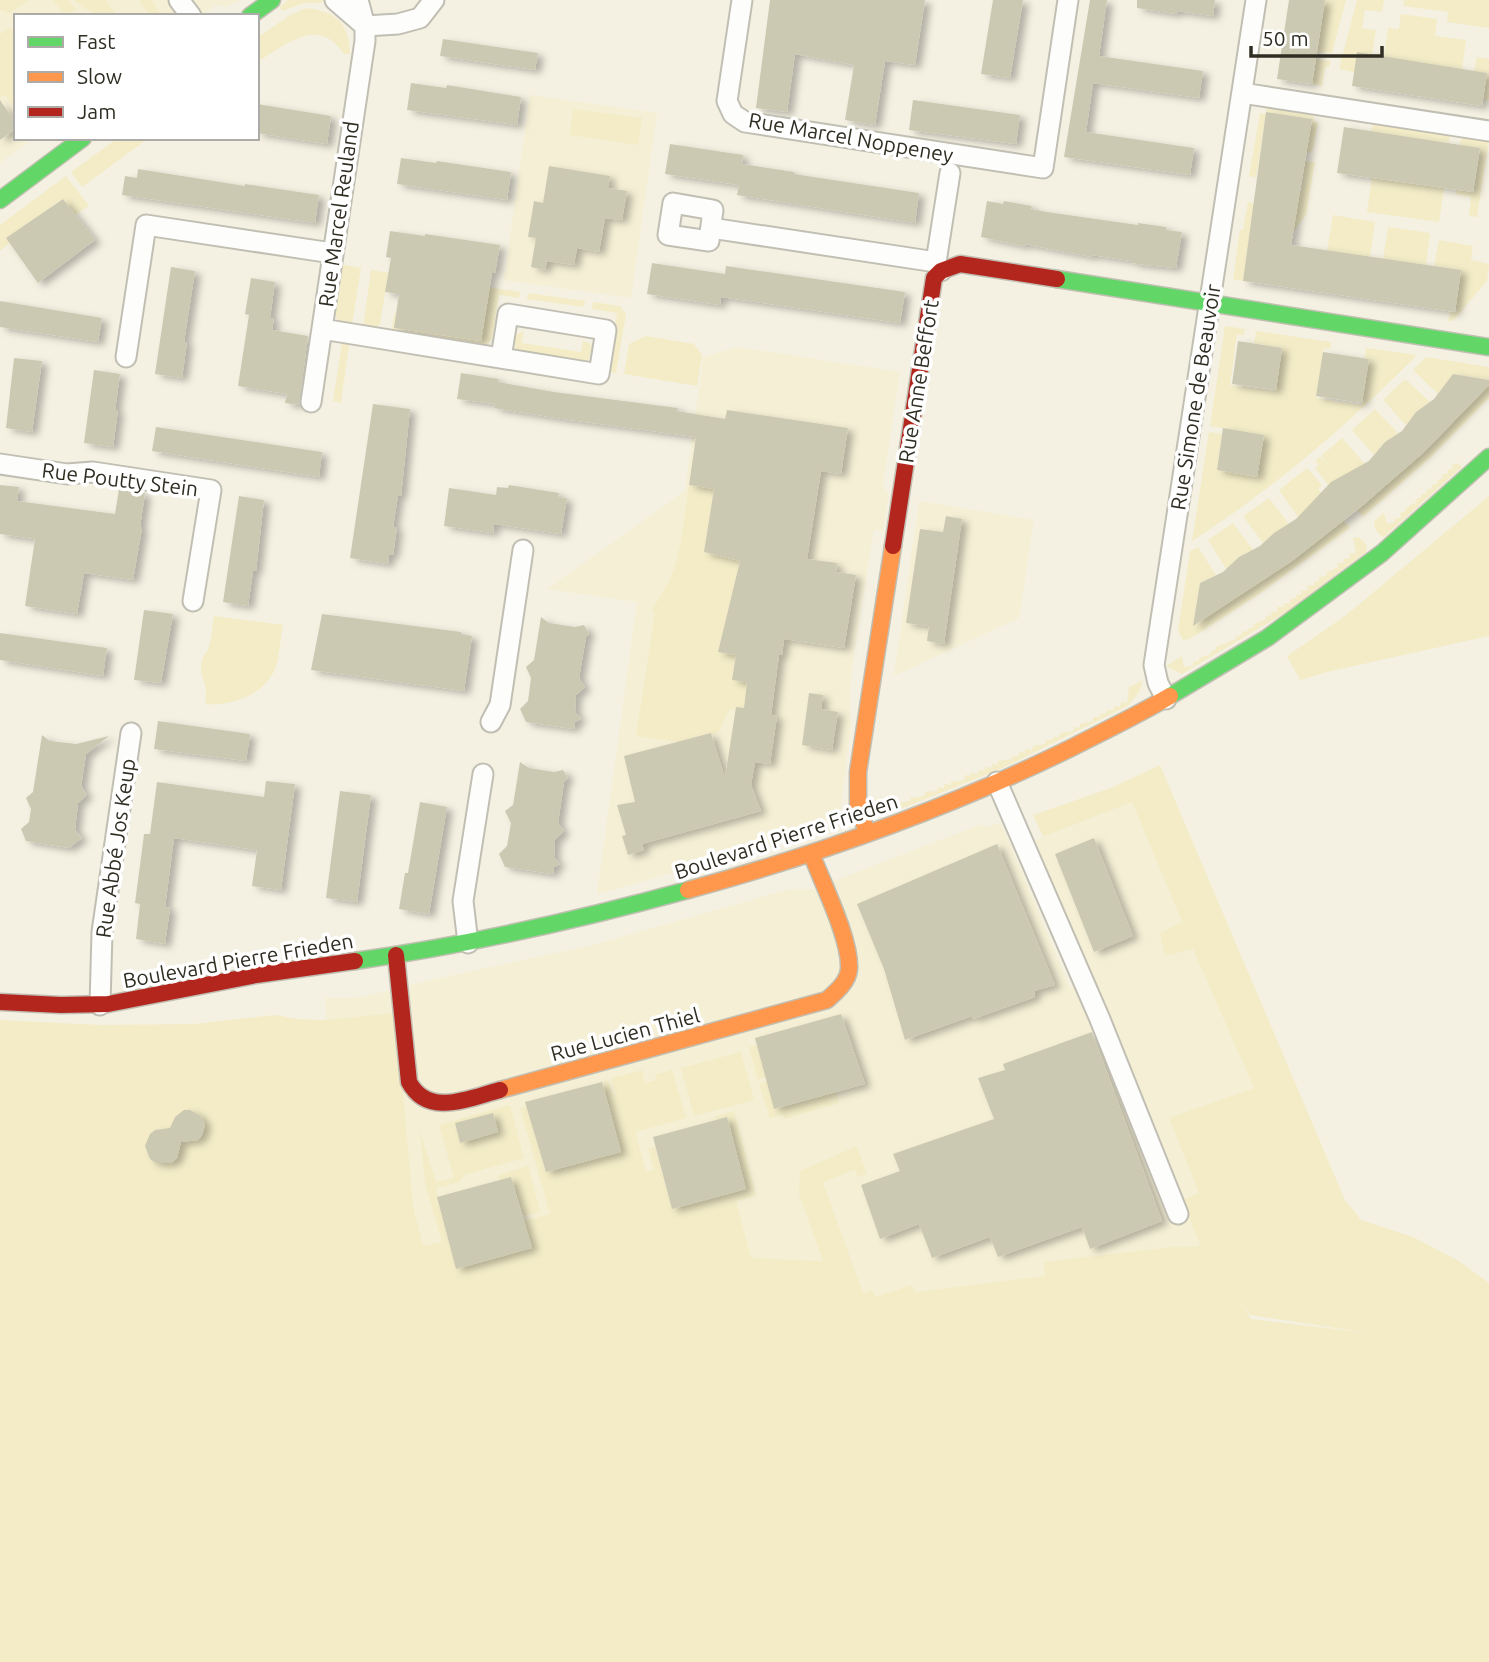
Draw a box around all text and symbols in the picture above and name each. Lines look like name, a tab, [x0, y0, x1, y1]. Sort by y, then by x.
legend	[14, 14, 259, 140]
scale bar	[1251, 14, 1382, 58]
text: 50 m	[1262, 26, 1309, 50]
text: Fast	[77, 29, 115, 53]
text: Slow	[77, 64, 122, 88]
text: Jam	[77, 99, 116, 123]
street label: Rue Marcel Noppeney	[747, 107, 955, 167]
street label: Rue Marcel Reuland	[313, 120, 363, 308]
street label: Rue Simone de Beauvoir	[1165, 282, 1225, 512]
street label: Rue Anne Beffort	[893, 298, 943, 464]
street label: Rue Poutty Stein	[40, 457, 200, 501]
street label: Rue Abbé Jos Keup	[91, 757, 139, 939]
street label: Boulevard Pierre Frieden	[671, 789, 901, 883]
street label: Boulevard Pierre Frieden	[121, 928, 355, 992]
street label: Rue Lucien Thiel	[548, 1003, 702, 1065]

